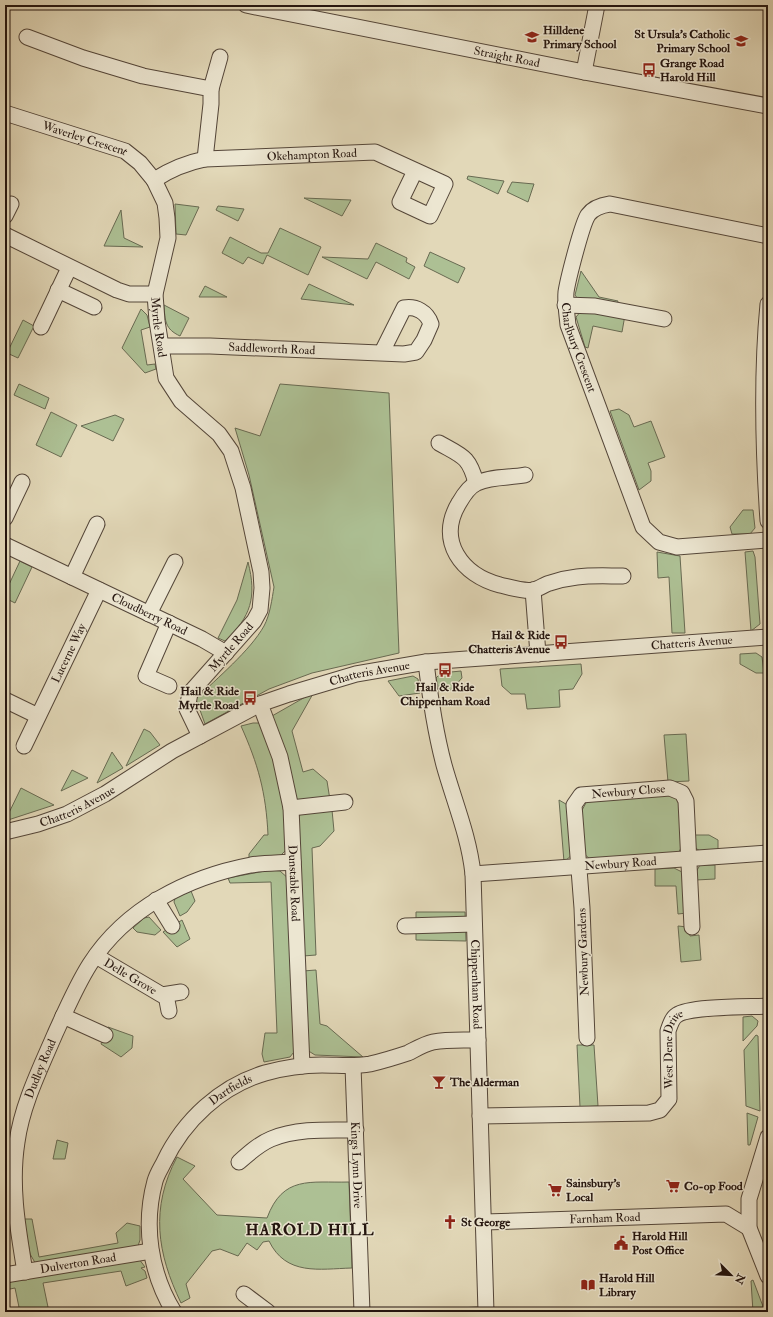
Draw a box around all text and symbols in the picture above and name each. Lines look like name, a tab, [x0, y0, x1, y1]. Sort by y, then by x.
place label: Hilldene Primary School	[543, 23, 617, 52]
place label: St Ursula's Catholic Primary School	[634, 27, 731, 56]
school or university icon: Hilldene Primary School	[524, 29, 540, 45]
school or university icon: St Ursula's Catholic Primary School	[733, 33, 749, 49]
street label: Straight Road	[473, 43, 541, 71]
place label: Grange Road Harold Hill	[660, 56, 724, 85]
bus stop icon: Grange Road Harold Hill	[641, 62, 657, 78]
street label: Waverley Crescent	[40, 118, 131, 159]
street label: Okehampton Road	[266, 146, 357, 164]
street label: Myrtle Road	[147, 296, 170, 359]
street label: Charlbury Crescent	[558, 302, 599, 395]
street label: Saddleworth Road	[228, 340, 316, 358]
street label: Cloudberry Road	[109, 590, 190, 639]
street label: Myrtle Road	[206, 619, 257, 675]
street label: Lucerne Way	[48, 621, 90, 686]
place label: Hail & Ride Chatteris Avenue	[468, 628, 551, 657]
street label: Chatteris Avenue	[650, 633, 733, 654]
bus stop icon: Hail & Ride Chatteris Avenue	[553, 634, 569, 650]
street label: Chatteris Avenue	[328, 658, 411, 690]
bus stop icon: Hail & Ride Chippenham Road	[437, 662, 453, 678]
place label: Hail & Ride Chippenham Road	[400, 680, 490, 709]
place label: Hail & Ride Myrtle Road	[177, 684, 240, 713]
bus stop icon: Hail & Ride Myrtle Road	[242, 690, 258, 706]
street label: Newbury Close	[591, 781, 666, 802]
street label: Chatteris Avenue	[38, 782, 118, 831]
street label: Dunstable Road	[285, 845, 303, 922]
street label: Newbury Road	[584, 854, 657, 874]
street label: Newbury Gardens	[574, 908, 593, 996]
street label: Chippenham Road	[467, 939, 485, 1030]
street label: Delle Grove	[101, 955, 159, 998]
street label: West Dene Drive	[660, 1006, 685, 1090]
street label: Dudley Road	[22, 1037, 60, 1101]
street label: Dartfields	[206, 1071, 254, 1109]
bar icon: The Alderman	[431, 1074, 447, 1090]
place label: The Alderman	[449, 1075, 520, 1090]
street label: Kings Lynn Drive	[347, 1121, 365, 1209]
place label: Sainsbury's Local	[566, 1176, 620, 1205]
supermarket icon: Co-op Food	[665, 1178, 681, 1194]
place label: Co-op Food	[684, 1179, 743, 1194]
supermarket icon: Sainsbury's Local	[547, 1182, 563, 1198]
street label: Farnham Road	[569, 1210, 641, 1227]
church icon: St George	[442, 1214, 458, 1230]
place label: St George	[461, 1215, 511, 1230]
district label: HAROLD HILL	[245, 1220, 375, 1240]
place label: Harold Hill Post Office	[632, 1229, 688, 1258]
public building icon: Harold Hill Post Office	[613, 1235, 629, 1251]
street label: Dulverton Road	[39, 1250, 117, 1277]
north arrow	[711, 1255, 751, 1295]
place label: Harold Hill Library	[599, 1271, 655, 1300]
text: N	[731, 1271, 748, 1287]
library icon: Harold Hill Library	[580, 1277, 596, 1293]

